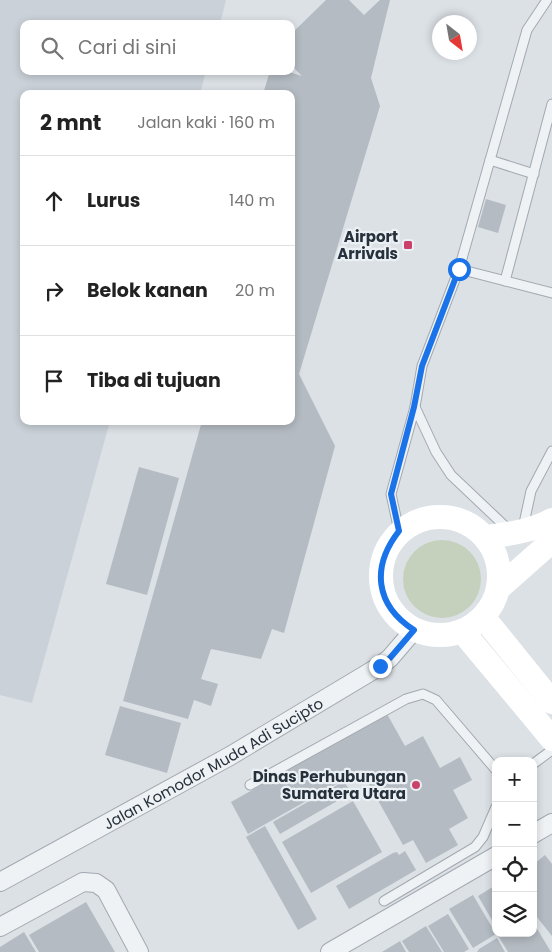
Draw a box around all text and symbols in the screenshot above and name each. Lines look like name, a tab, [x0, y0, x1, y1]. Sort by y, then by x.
north arrow	[432, 15, 477, 60]
search box	[20, 20, 295, 75]
icon: search	[38, 34, 66, 62]
text: Cari di sini	[78, 34, 176, 61]
text: 2 mnt	[40, 108, 101, 137]
text: Jalan kaki · 160 m	[137, 111, 275, 134]
icon: ahead	[40, 187, 68, 215]
text: Lurus	[87, 187, 140, 214]
text: 140 m	[229, 189, 275, 212]
place label: Airport Arrivals	[337, 226, 398, 264]
marker: Airport Arrivals	[402, 239, 414, 251]
route start	[448, 258, 471, 281]
icon: right	[40, 277, 68, 305]
text: Belok kanan	[87, 277, 208, 304]
text: 20 m	[235, 279, 275, 302]
icon: arrive	[40, 367, 68, 395]
text: Tiba di tujuan	[87, 367, 221, 394]
route end	[369, 655, 392, 678]
street label: Jalan Komodor Muda Adi Sucipto	[99, 692, 327, 834]
map controls	[492, 757, 537, 937]
button: +	[492, 757, 537, 802]
place label: Dinas Perhubungan Sumatera Utara	[253, 766, 406, 804]
marker: Dinas Perhubungan Sumatera Utara	[410, 779, 422, 791]
button: −	[492, 802, 537, 847]
button: locate	[492, 847, 537, 892]
button: layers	[492, 892, 537, 937]

